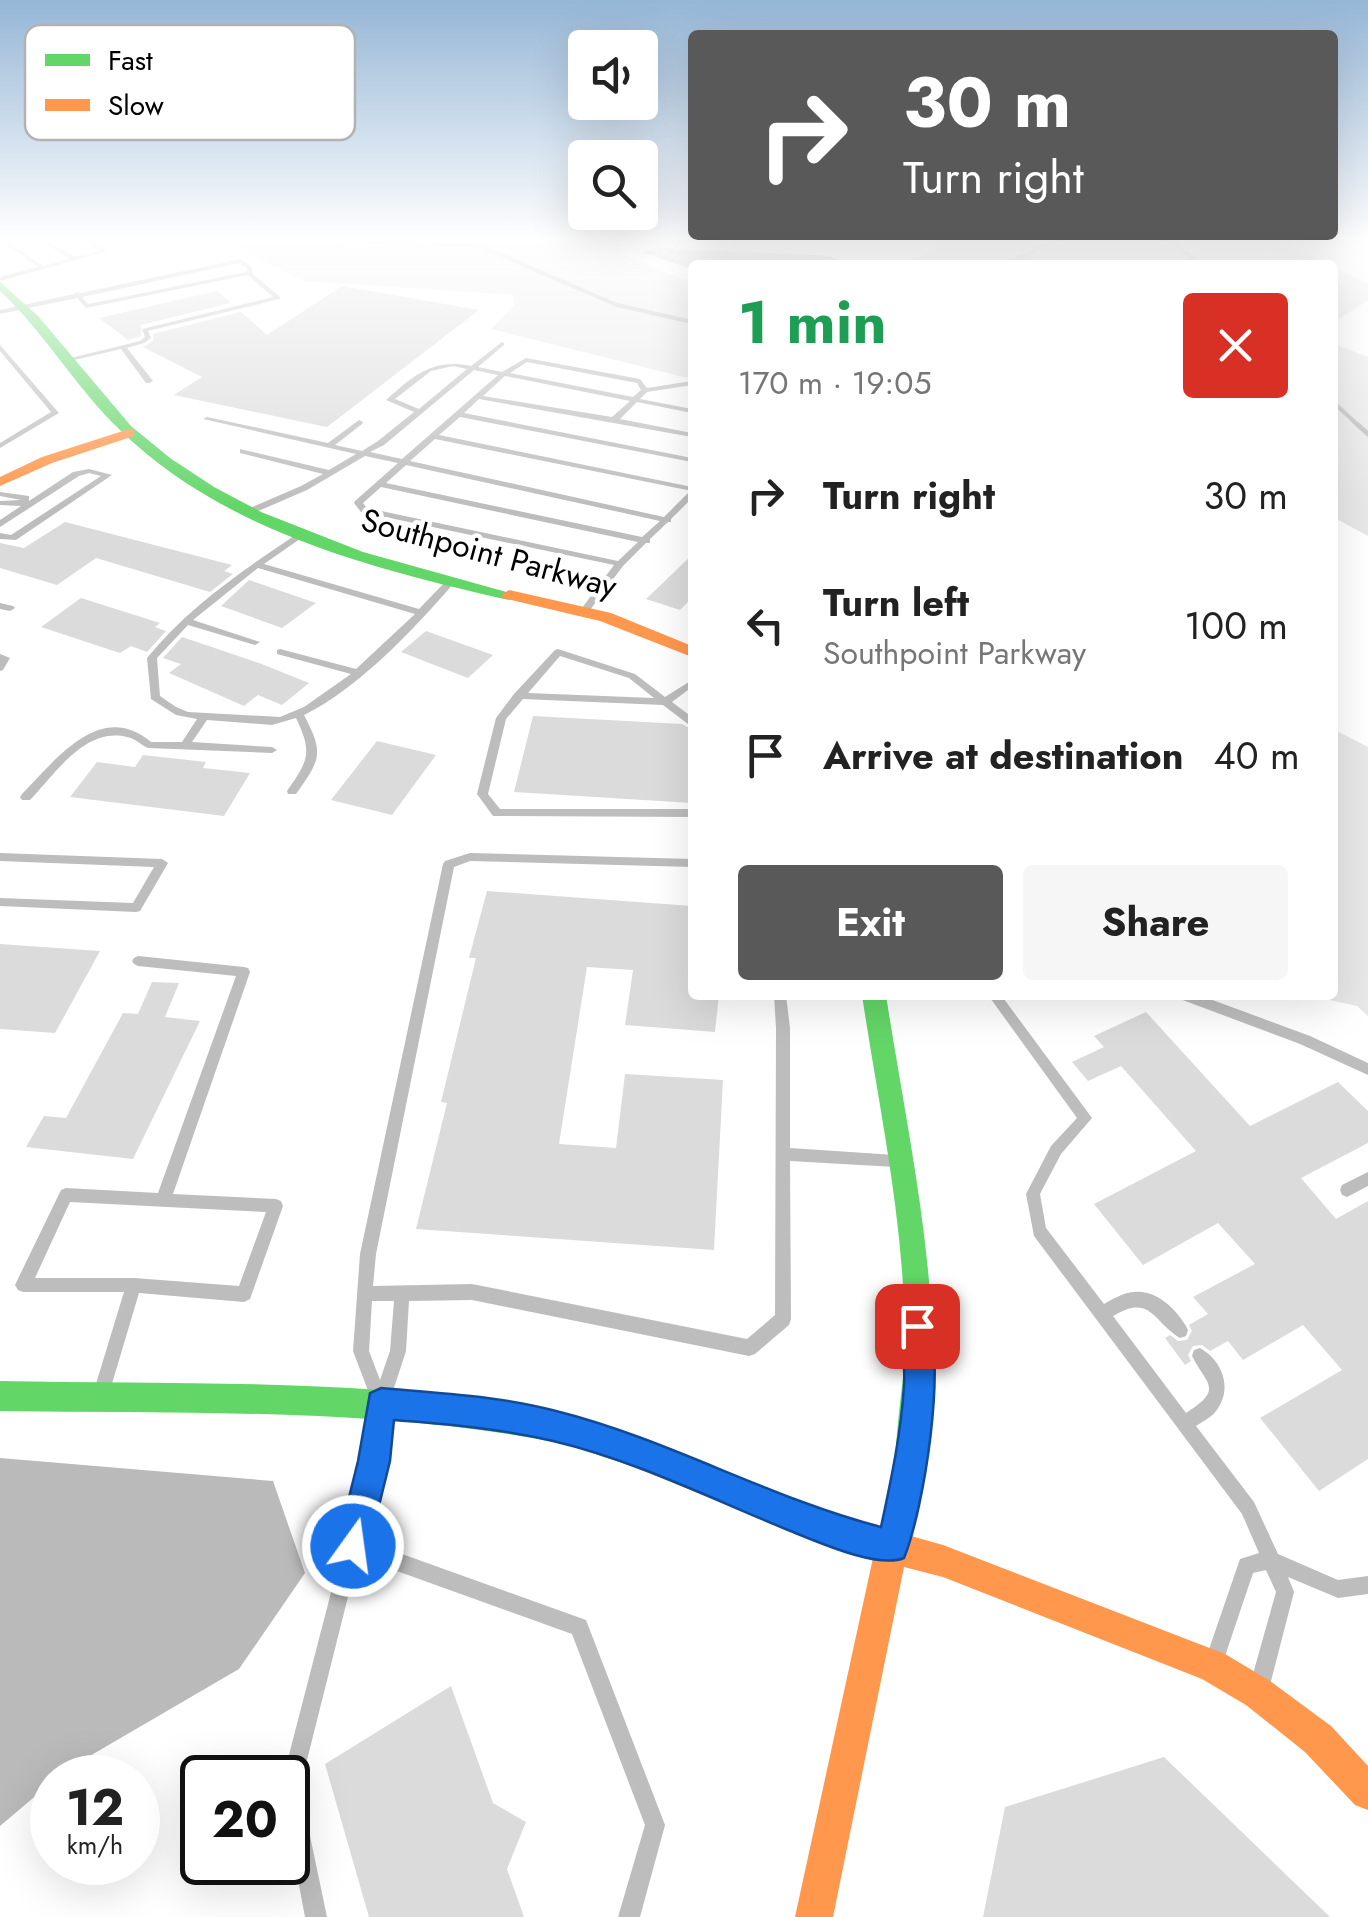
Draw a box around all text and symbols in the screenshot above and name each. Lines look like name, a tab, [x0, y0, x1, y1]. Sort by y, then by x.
legend	[25, 25, 355, 140]
map controls	[568, 30, 658, 230]
button: sound	[568, 30, 658, 120]
text: Fast	[108, 40, 153, 81]
text: 30 m	[903, 52, 1071, 153]
icon: right	[738, 70, 868, 200]
text: Slow	[108, 85, 164, 126]
button: search	[568, 140, 658, 230]
text: Turn right	[903, 145, 1084, 210]
text: 1 min	[738, 279, 887, 366]
button: close	[1183, 293, 1288, 398]
text: 170 m · 19:05	[738, 360, 931, 406]
icon: right	[738, 468, 793, 523]
text: Turn right	[823, 468, 995, 523]
text: 30 m	[1203, 468, 1288, 523]
street label: Southpoint Parkway	[356, 497, 623, 609]
text: Turn left	[823, 575, 969, 630]
icon: left	[738, 598, 793, 653]
text: 100 m	[1184, 598, 1288, 653]
text: Southpoint Parkway	[823, 630, 1086, 676]
icon: arrive	[738, 728, 793, 783]
text: Arrive at destination	[823, 728, 1184, 783]
text: 40 m	[1214, 728, 1300, 783]
button: Exit	[738, 865, 1003, 980]
button: Share	[1023, 865, 1288, 980]
pin	[875, 1284, 960, 1369]
icon: arrive	[890, 1299, 945, 1354]
position arrow	[301, 1494, 405, 1598]
speed limit sign: 20	[180, 1755, 310, 1885]
text: 12	[66, 1771, 124, 1844]
text: km/h	[67, 1827, 123, 1863]

